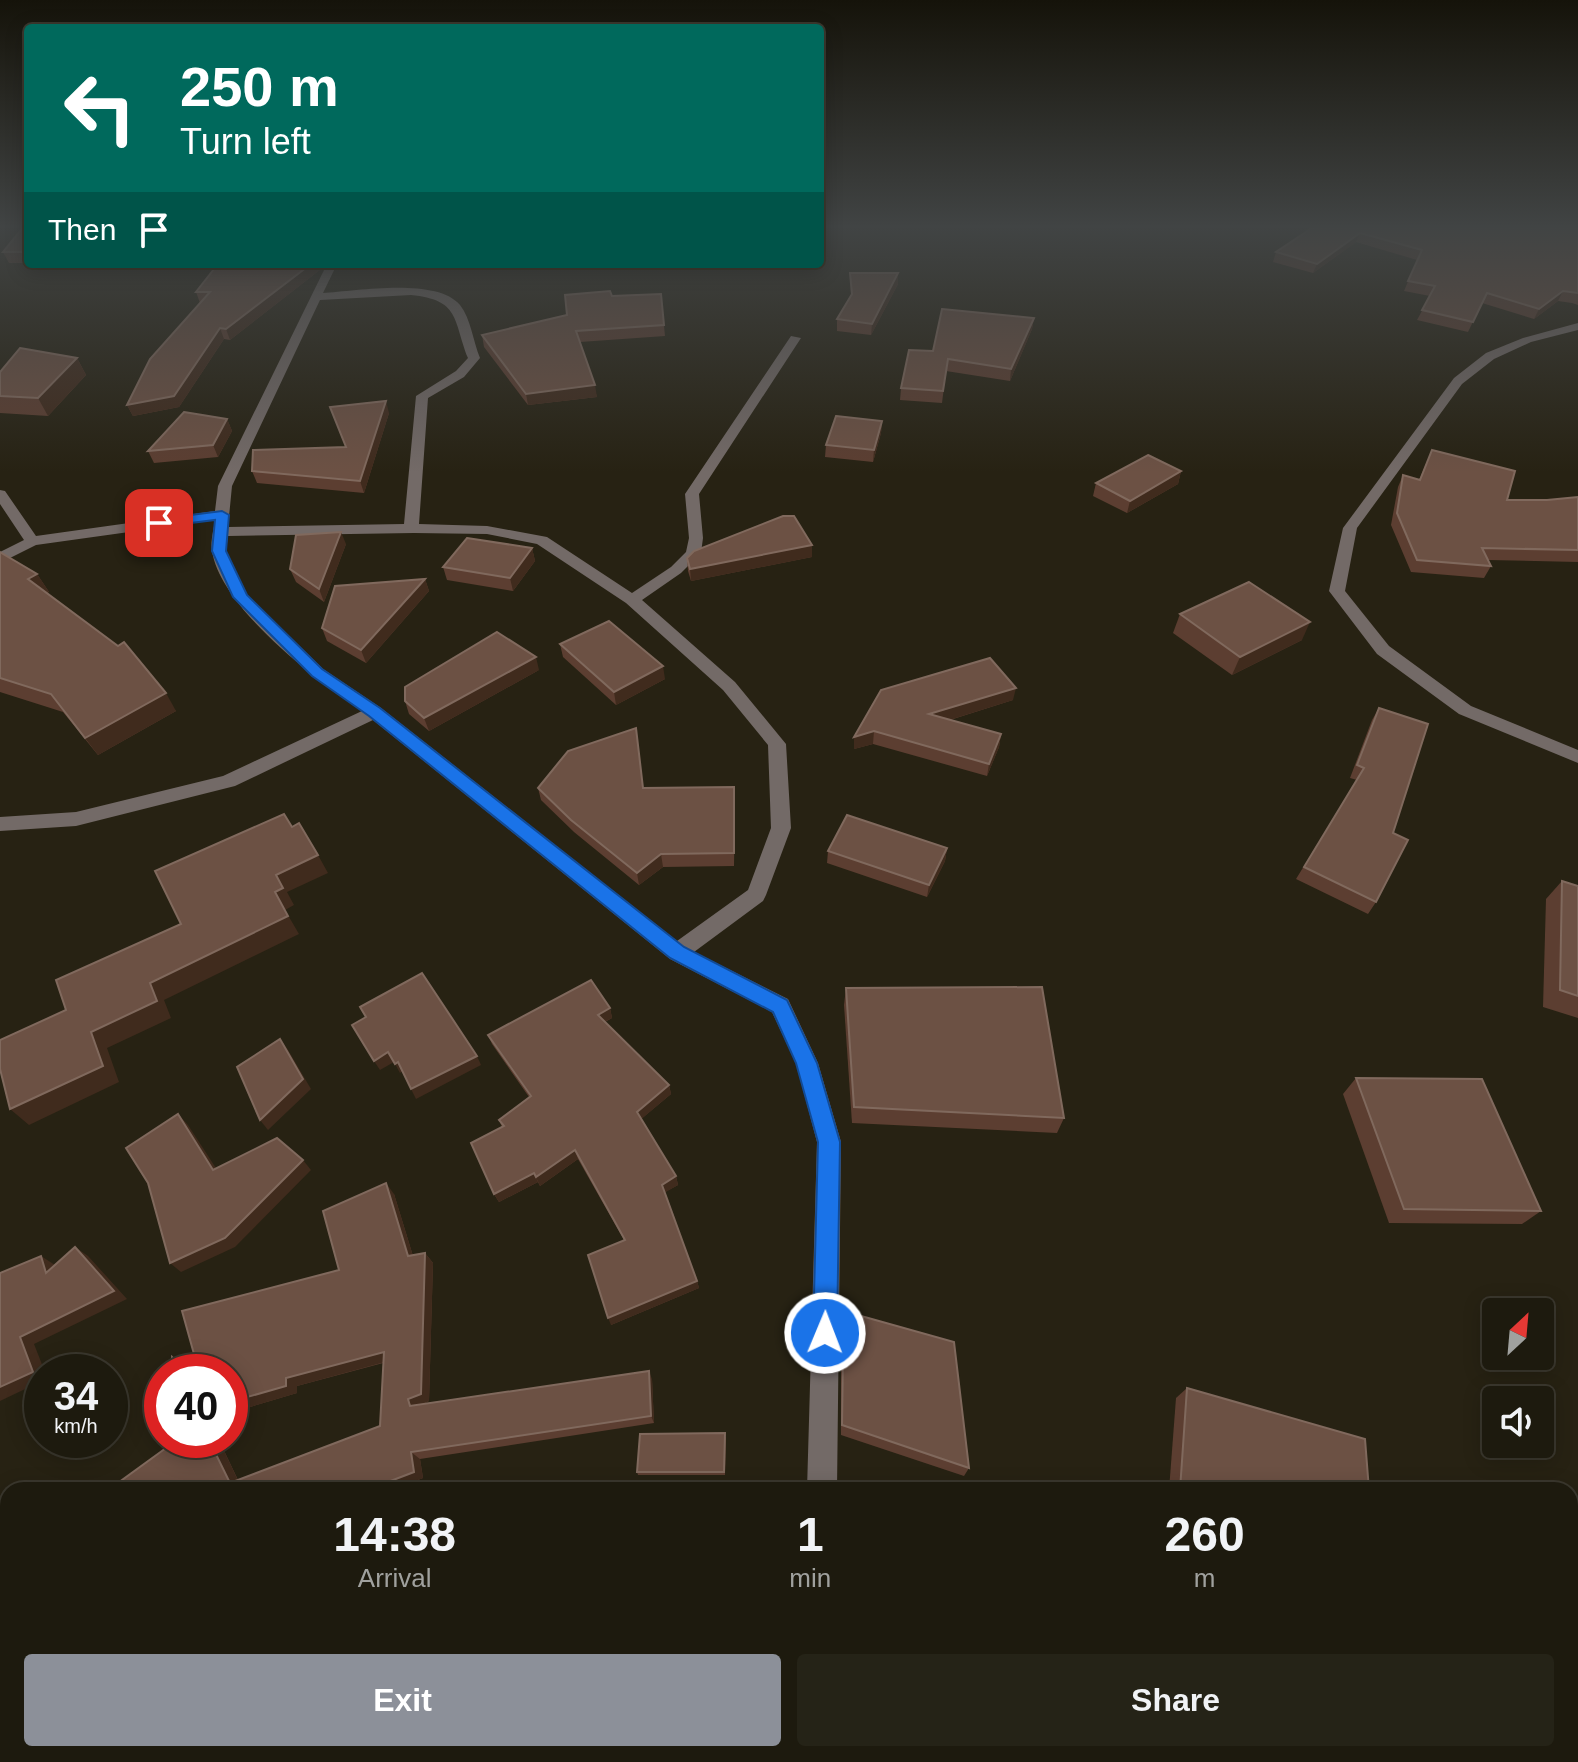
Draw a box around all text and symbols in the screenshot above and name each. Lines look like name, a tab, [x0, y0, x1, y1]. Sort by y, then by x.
text: 250 m	[180, 55, 339, 118]
icon: left	[48, 56, 152, 160]
text: Turn left	[180, 121, 311, 162]
icon: arrive	[132, 208, 176, 252]
text: Then	[48, 213, 116, 246]
pin	[125, 489, 193, 557]
icon: arrive	[137, 501, 181, 545]
position arrow	[783, 1291, 867, 1375]
north arrow	[1482, 1298, 1554, 1370]
map controls	[1482, 1298, 1554, 1458]
speed limit sign: 40	[144, 1354, 248, 1458]
text: 34	[54, 1374, 98, 1418]
button: sound	[1482, 1386, 1554, 1458]
text: km/h	[54, 1415, 98, 1437]
text: 14:38	[333, 1508, 456, 1561]
text: 1	[797, 1508, 824, 1561]
text: 260	[1165, 1508, 1245, 1561]
text: Arrival	[358, 1563, 432, 1593]
text: min	[789, 1563, 831, 1593]
text: m	[1194, 1563, 1215, 1593]
button: Exit	[24, 1654, 781, 1746]
button: Share	[797, 1654, 1554, 1746]

